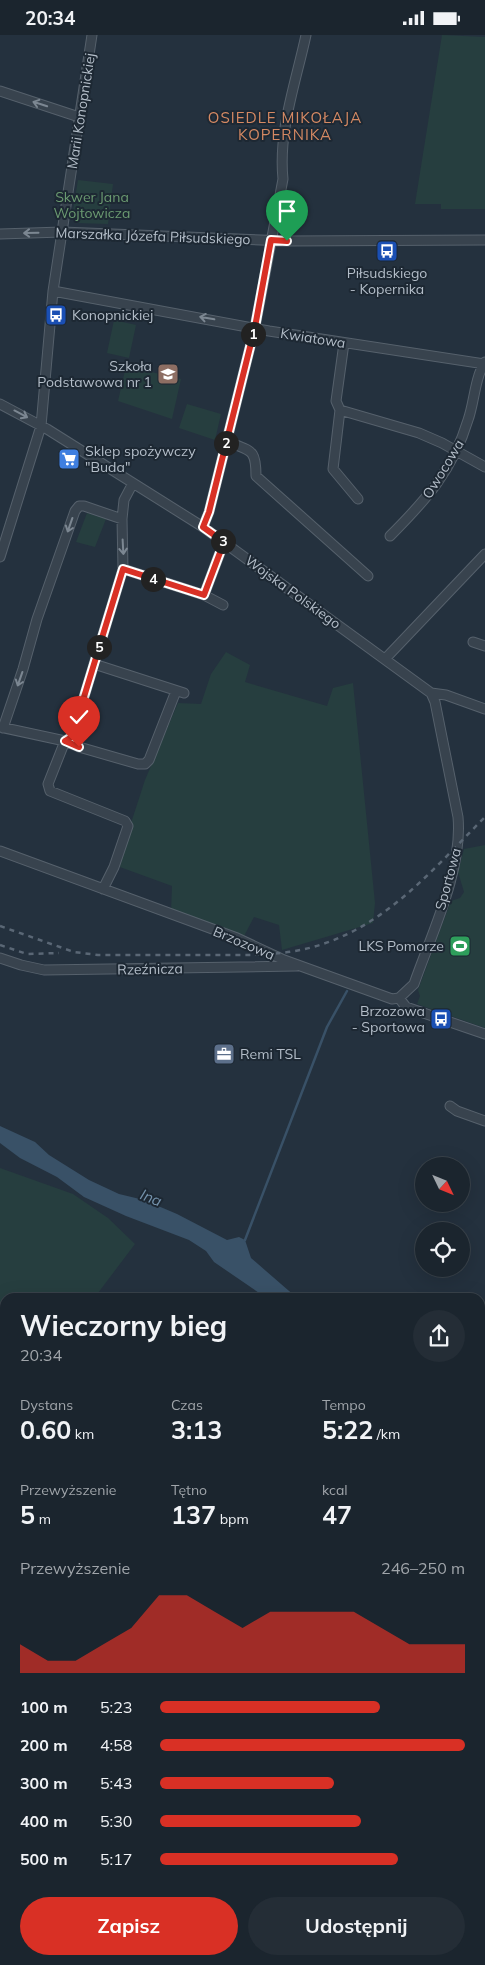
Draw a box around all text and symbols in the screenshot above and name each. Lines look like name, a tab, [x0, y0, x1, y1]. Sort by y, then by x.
text: 20:34	[25, 6, 75, 30]
street label: Marii Konopnickiej	[63, 52, 99, 170]
one-way arrow	[32, 98, 48, 108]
district label: OSIEDLE MIKOŁAJA KOPERNIKA	[208, 108, 362, 144]
park label: Skwer Jana Wojtowicza	[54, 188, 130, 222]
pin	[266, 190, 308, 241]
icon: arrive	[273, 197, 301, 225]
street label: Marszałka Józefa Piłsudskiego	[55, 224, 251, 248]
one-way arrow	[23, 228, 40, 238]
bus stop icon: Piłsudskiego - Kopernika	[375, 239, 399, 263]
place label: Piłsudskiego - Kopernika	[347, 264, 427, 298]
bus stop icon: Konopnickiej	[44, 303, 68, 327]
place label: Konopnickiej	[72, 306, 153, 324]
one-way arrow	[200, 313, 216, 323]
pin: 1	[240, 321, 266, 347]
street label: Kwiatowa	[279, 324, 347, 352]
text: 1	[249, 325, 258, 343]
place label: Szkoła Podstawowa nr 1	[37, 357, 152, 391]
school or university icon: Szkoła Podstawowa nr 1	[156, 362, 180, 386]
one-way arrow	[13, 410, 27, 420]
pin: 2	[214, 431, 238, 455]
text: 2	[222, 434, 231, 452]
street label: Owocowa	[418, 436, 468, 502]
place label: Sklep spożywczy "Buda"	[85, 442, 196, 476]
supermarket icon: Sklep spożywczy "Buda"	[57, 447, 81, 471]
one-way arrow	[65, 517, 74, 532]
pin: 3	[210, 529, 236, 553]
text: 3	[219, 532, 228, 550]
one-way arrow	[119, 539, 128, 555]
street label: Wojska Polskiego	[242, 551, 344, 633]
pin: 4	[140, 567, 166, 591]
text: 4	[149, 570, 158, 588]
pin: 5	[86, 635, 112, 659]
text: 5	[95, 638, 104, 656]
one-way arrow	[15, 671, 24, 687]
pin	[58, 696, 100, 747]
icon: check	[65, 703, 93, 731]
street label: Sportowa	[431, 846, 465, 912]
street label: Brzozowa	[211, 922, 277, 964]
sports icon: LKS Pomorze	[448, 934, 472, 958]
place label: LKS Pomorze	[359, 937, 444, 955]
street label: Rzeźnicza	[117, 959, 183, 979]
place label: Brzozowa - Sportowa	[352, 1002, 425, 1036]
bus stop icon: Brzozowa - Sportowa	[429, 1007, 453, 1031]
office icon: Remi TSL	[212, 1042, 236, 1066]
place label: Remi TSL	[240, 1045, 301, 1063]
north arrow	[415, 1157, 470, 1213]
map controls	[415, 1157, 470, 1277]
water label: Ina	[138, 1185, 165, 1210]
button: locate	[415, 1222, 470, 1277]
text: Wieczorny bieg	[20, 1308, 227, 1343]
button: share	[413, 1310, 465, 1362]
text: 20:34	[20, 1345, 62, 1365]
text: Dystans	[20, 1396, 73, 1414]
text: Czas	[171, 1396, 203, 1414]
text: Tempo	[322, 1396, 366, 1414]
text: 0.60	[20, 1414, 71, 1445]
text: 3:13	[171, 1414, 222, 1445]
text: 5:22	[322, 1414, 373, 1445]
text: km	[71, 1425, 94, 1443]
text: /km	[373, 1425, 400, 1443]
text: Przewyższenie	[20, 1481, 116, 1499]
text: Tętno	[171, 1481, 207, 1499]
text: kcal	[322, 1481, 348, 1499]
text: 5	[20, 1499, 35, 1530]
text: 137	[171, 1499, 216, 1530]
text: 47	[322, 1499, 352, 1530]
text: m	[35, 1510, 51, 1528]
text: bpm	[216, 1510, 249, 1528]
text: Przewyższenie	[20, 1558, 130, 1578]
text: 246–250 m	[381, 1558, 465, 1578]
text: 100 m	[20, 1697, 68, 1717]
text: 5:23	[100, 1697, 132, 1717]
text: 200 m	[20, 1735, 68, 1755]
text: 4:58	[100, 1735, 132, 1755]
text: 300 m	[20, 1773, 68, 1793]
text: 5:43	[100, 1773, 132, 1793]
text: 400 m	[20, 1811, 68, 1831]
text: 5:30	[100, 1811, 132, 1831]
text: 500 m	[20, 1849, 68, 1869]
text: 5:17	[100, 1849, 132, 1869]
button: Zapisz	[20, 1897, 238, 1955]
button: Udostępnij	[248, 1897, 465, 1955]

